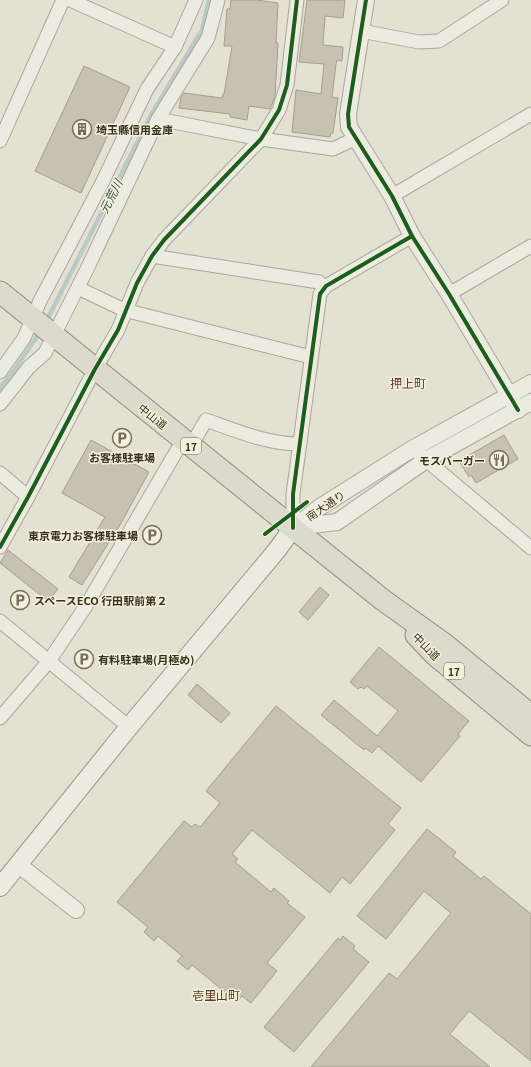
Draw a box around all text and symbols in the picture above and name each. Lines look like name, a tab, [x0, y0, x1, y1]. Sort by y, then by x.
building icon: 埼玉縣信用金庫	[71, 118, 93, 140]
place label: 埼玉縣信用金庫	[96, 121, 173, 137]
water label: 元荒川	[94, 174, 127, 216]
district label: 押上町	[390, 374, 426, 391]
street label: 中山道	[135, 399, 171, 433]
parking icon: お客様駐車場	[111, 427, 133, 449]
road number: 17	[181, 438, 201, 454]
place label: お客様駐車場	[89, 449, 155, 465]
restaurant icon: モスバーガー	[488, 449, 510, 471]
place label: モスバーガー	[419, 452, 485, 468]
street label: 南大通り	[302, 486, 348, 524]
parking icon: 東京電力お客様駐車場	[141, 524, 163, 546]
place label: 東京電力お客様駐車場	[28, 527, 138, 543]
parking icon: スペースECO 行田駅前第２	[9, 589, 31, 611]
place label: スペースECO 行田駅前第２	[34, 592, 167, 608]
street label: 中山道	[410, 629, 444, 663]
parking icon: 有料駐車場(月極め)	[73, 648, 95, 670]
place label: 有料駐車場(月極め)	[98, 651, 194, 667]
road number: 17	[444, 663, 464, 679]
district label: 壱里山町	[192, 986, 240, 1003]

